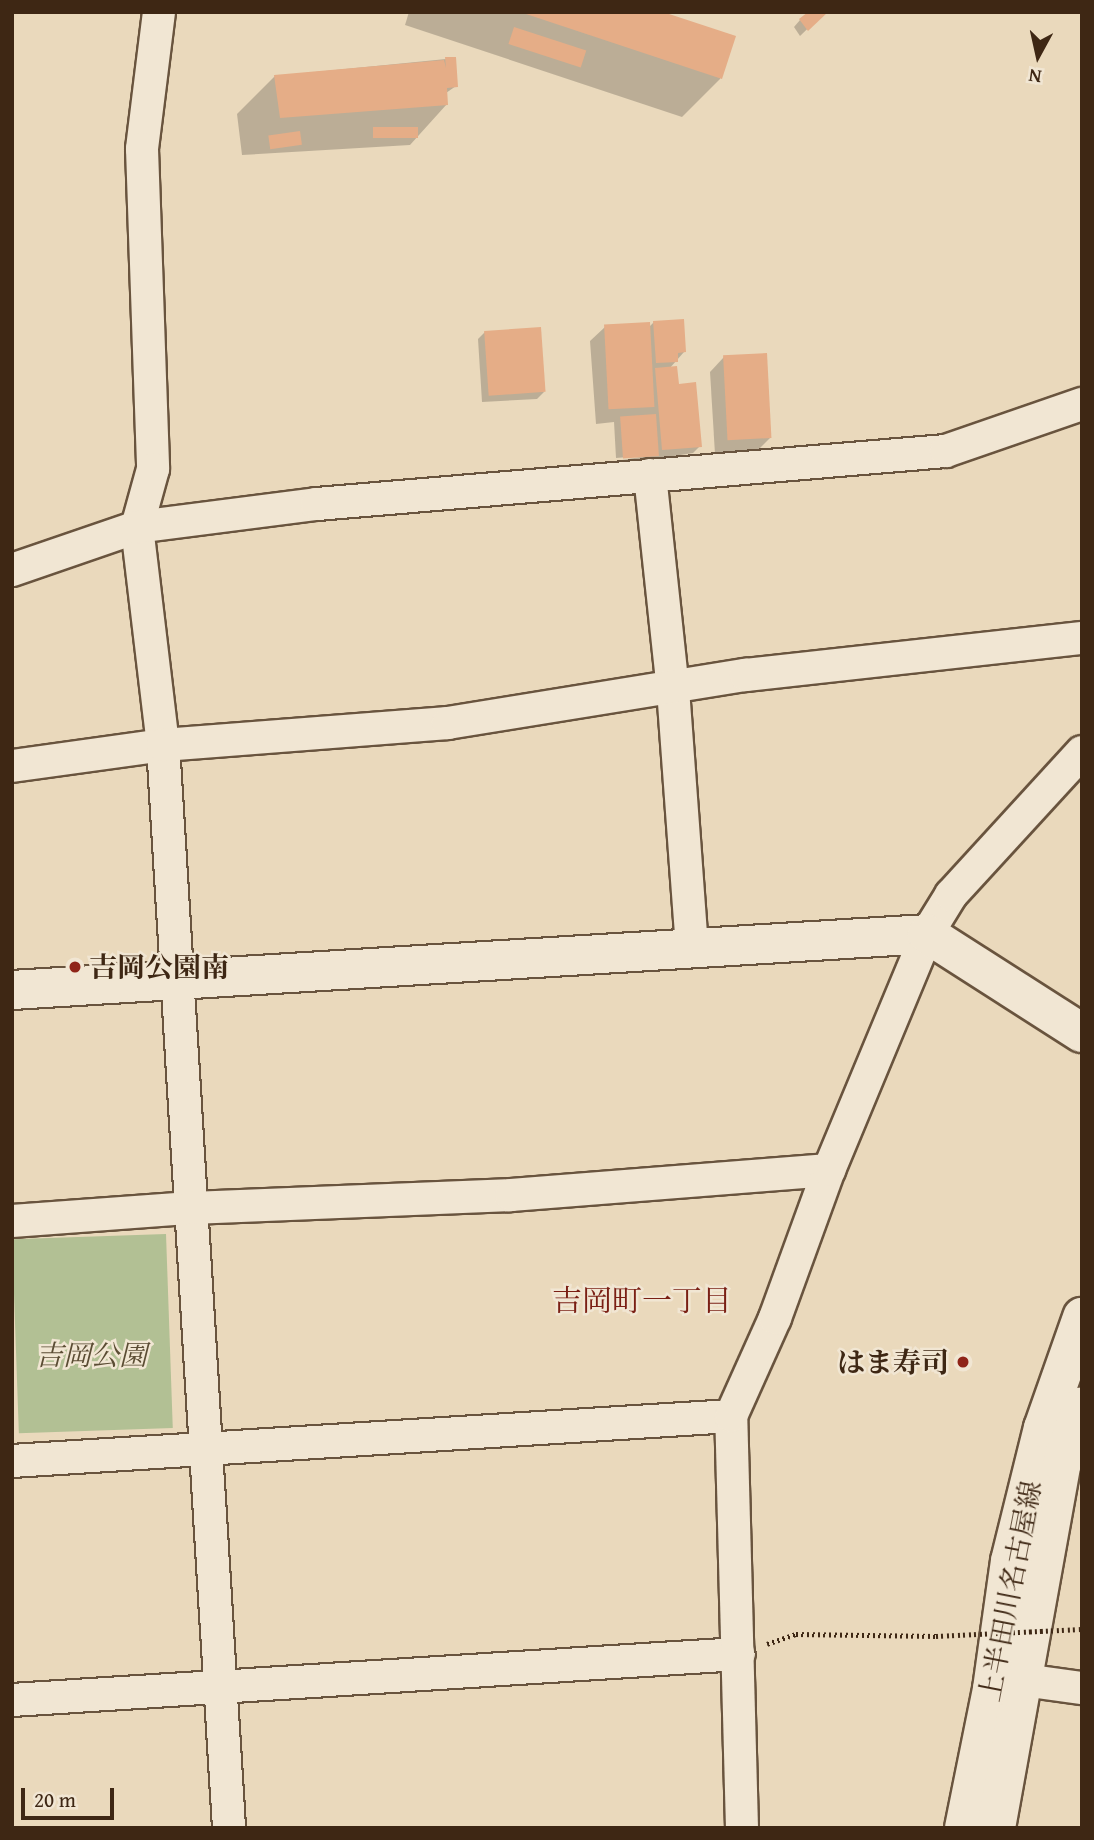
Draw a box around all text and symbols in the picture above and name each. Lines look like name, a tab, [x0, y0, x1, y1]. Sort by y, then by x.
north arrow	[1003, 21, 1073, 91]
text: N	[1027, 62, 1043, 92]
place label: 吉岡公園南	[89, 950, 229, 984]
marker: 吉岡公園南	[67, 959, 83, 975]
district label: 吉岡町一丁目	[552, 1282, 732, 1318]
park label: 吉岡公園	[35, 1338, 147, 1372]
place label: はま寿司	[837, 1345, 949, 1379]
marker: はま寿司	[955, 1354, 971, 1370]
street label: 上半田川名古屋線	[972, 1478, 1048, 1704]
scale bar	[24, 1773, 117, 1817]
text: 20 m	[34, 1784, 76, 1815]

